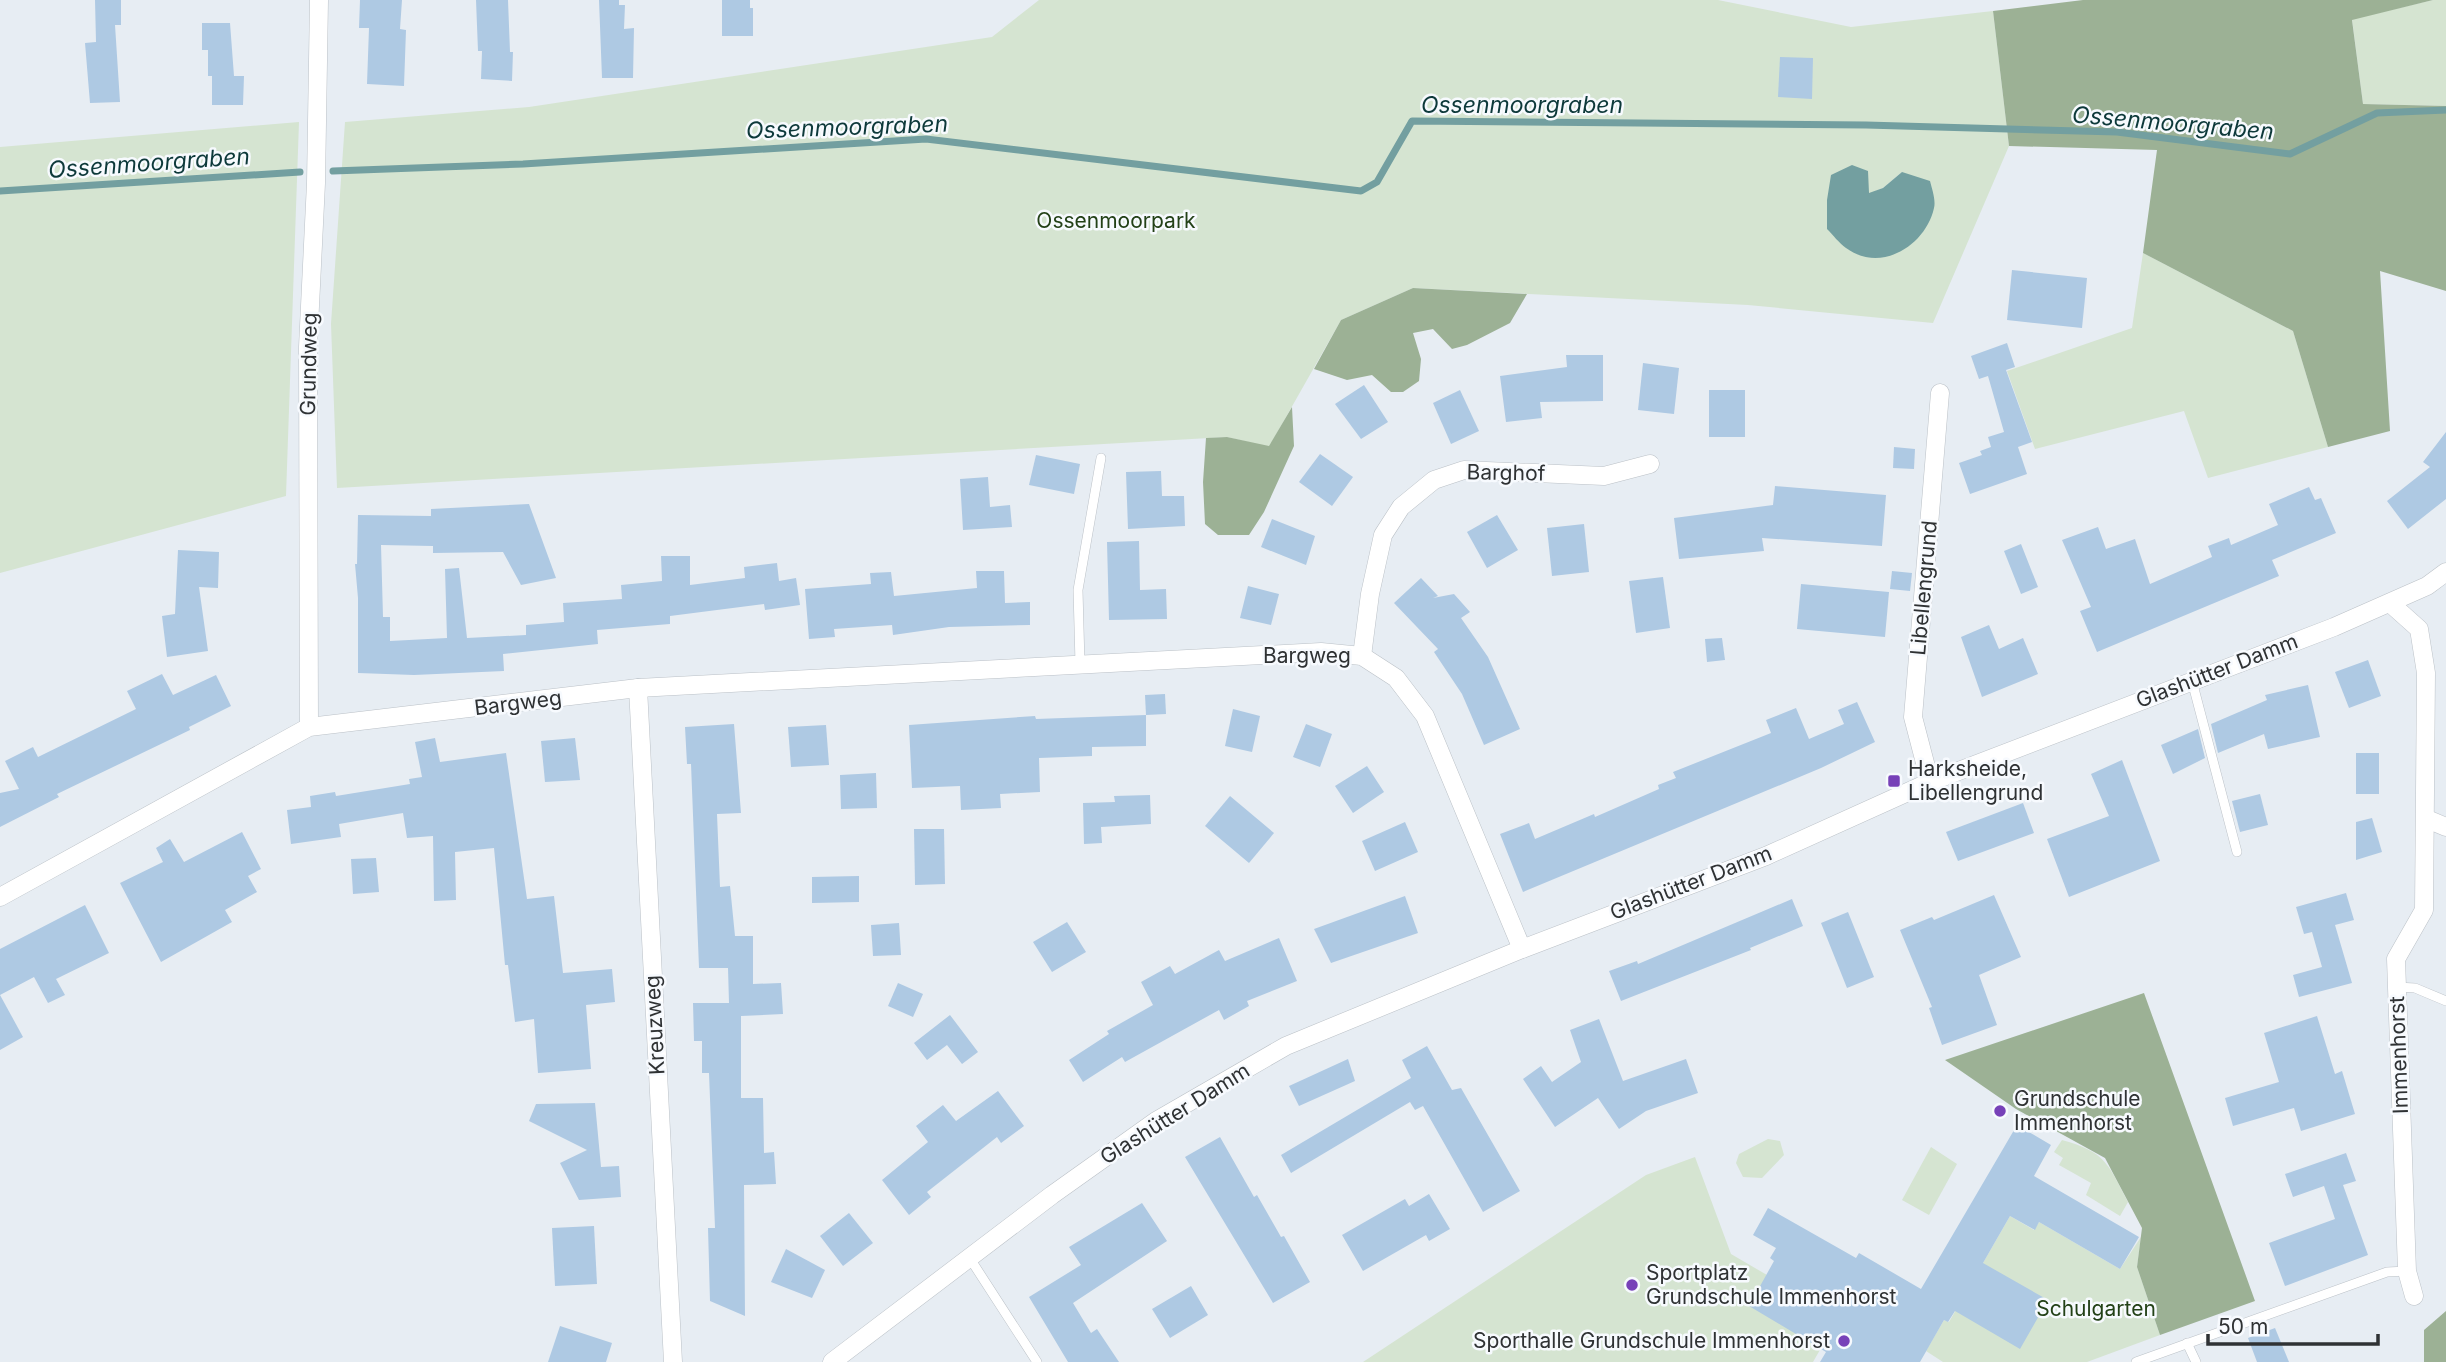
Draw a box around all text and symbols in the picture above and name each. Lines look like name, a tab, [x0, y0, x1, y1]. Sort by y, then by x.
water label: Ossenmoorgraben	[1421, 91, 1623, 119]
water label: Ossenmoorgraben	[2071, 100, 2275, 146]
water label: Ossenmoorgraben	[745, 109, 949, 145]
water label: Ossenmoorgraben	[47, 142, 251, 184]
park label: Ossenmoorpark	[1036, 208, 1196, 233]
street label: Grundweg	[295, 312, 322, 416]
street label: Barghof	[1466, 459, 1546, 486]
street label: Libellengrund	[1905, 519, 1942, 656]
street label: Glashütter Damm	[2132, 628, 2301, 713]
street label: Bargweg	[1263, 643, 1351, 668]
street label: Bargweg	[473, 685, 563, 720]
place label: Harksheide, Libellengrund	[1908, 756, 2043, 805]
marker: Harksheide, Libellengrund	[1886, 773, 1902, 789]
street label: Glashütter Damm	[1606, 840, 1775, 925]
street label: Kreuzweg	[639, 975, 670, 1076]
street label: Immenhorst	[2384, 996, 2413, 1114]
street label: Glashütter Damm	[1095, 1058, 1254, 1170]
place label: Grundschule Immenhorst	[2014, 1086, 2141, 1135]
marker: Grundschule Immenhorst	[1992, 1103, 2008, 1119]
place label: Sportplatz Grundschule Immenhorst	[1646, 1260, 1896, 1309]
marker: Sportplatz Grundschule Immenhorst	[1624, 1277, 1640, 1293]
park label: Schulgarten	[2036, 1296, 2156, 1321]
scale bar	[2208, 1302, 2378, 1346]
text: 50 m	[2218, 1314, 2268, 1339]
place label: Sporthalle Grundschule Immenhorst	[1473, 1328, 1830, 1353]
marker: Sporthalle Grundschule Immenhorst	[1836, 1333, 1852, 1349]

